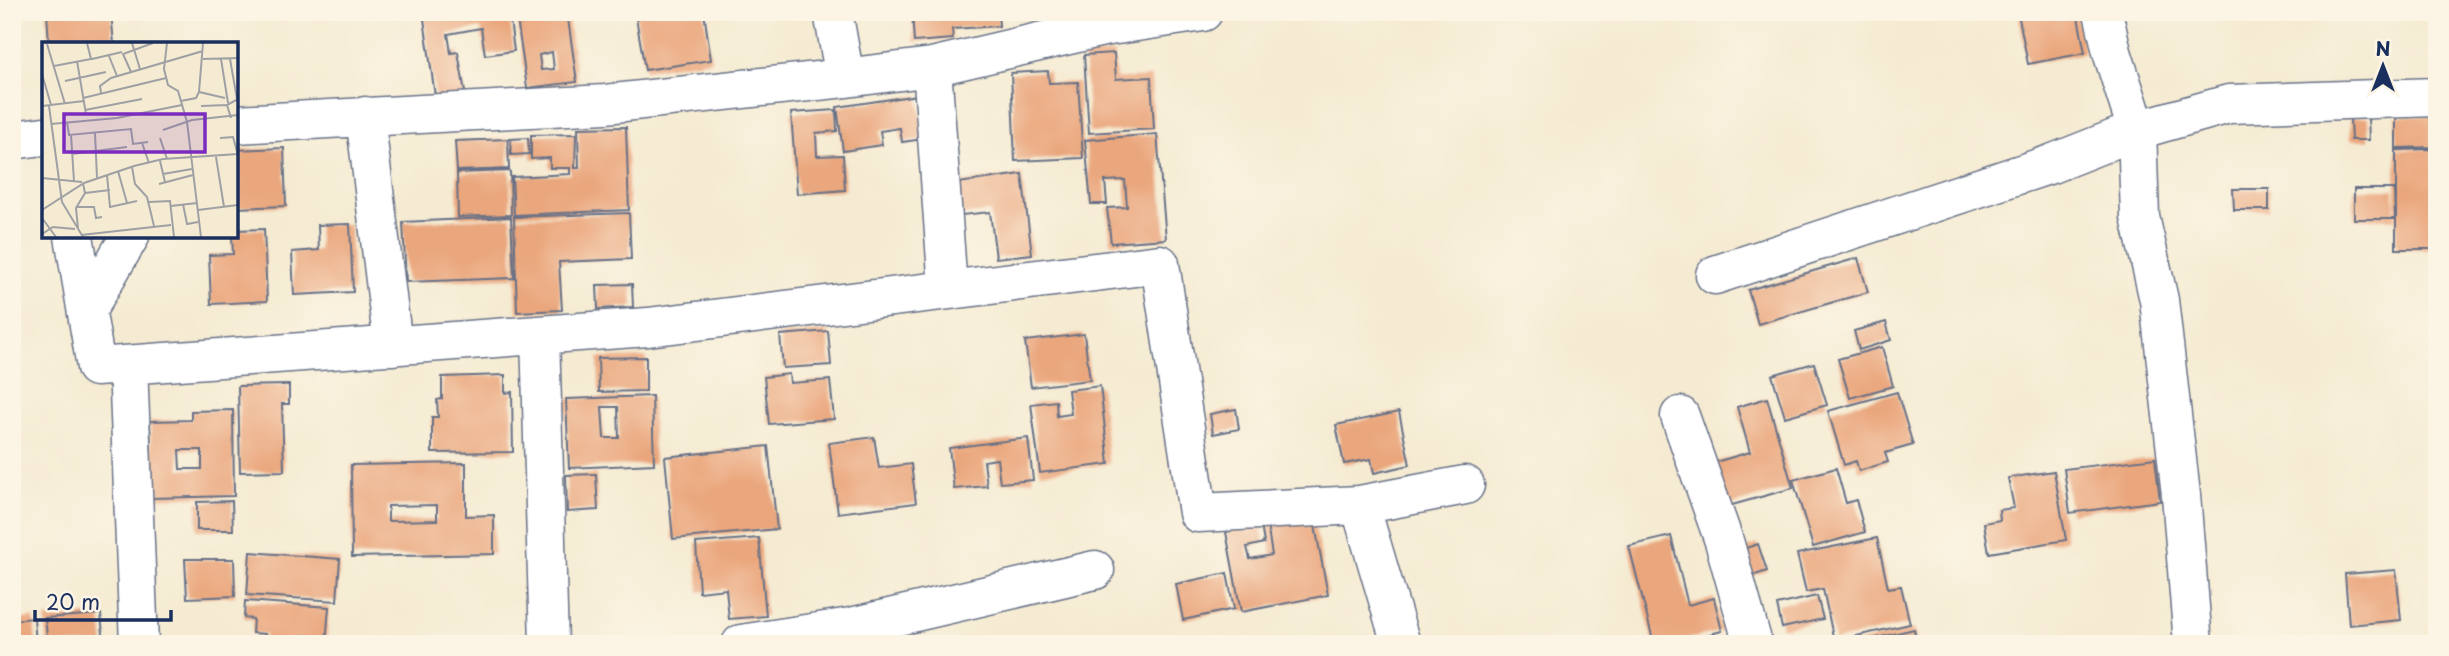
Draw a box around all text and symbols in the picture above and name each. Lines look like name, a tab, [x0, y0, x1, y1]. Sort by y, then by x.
north arrow	[2348, 32, 2418, 102]
text: N	[2375, 34, 2391, 62]
inset map	[42, 42, 238, 238]
scale bar	[35, 579, 172, 623]
text: 20 m	[46, 585, 100, 617]

